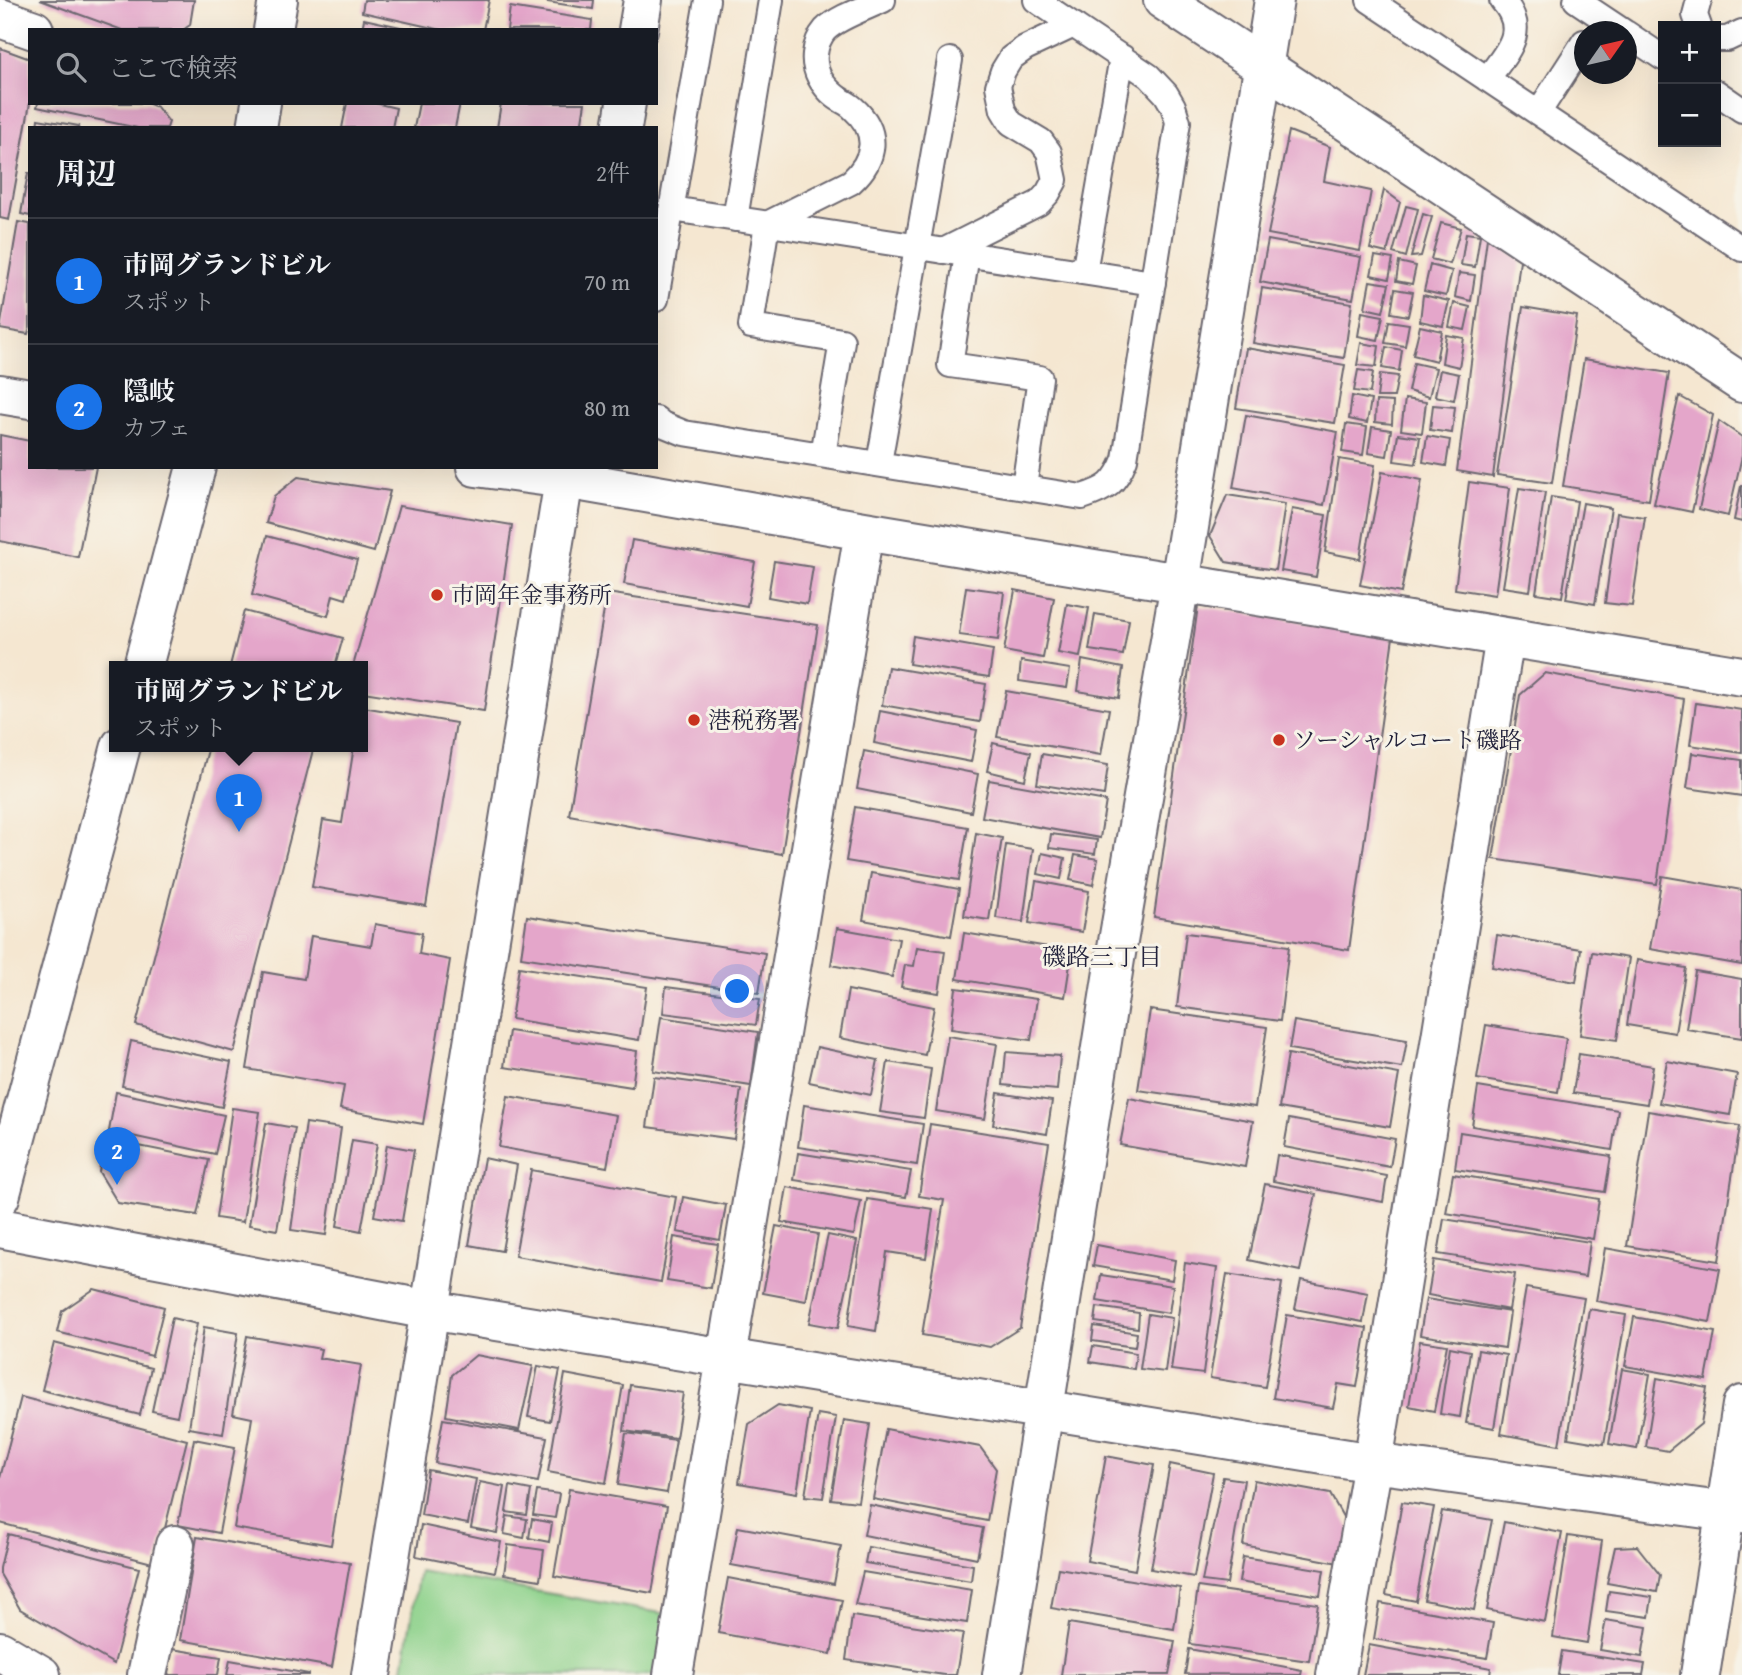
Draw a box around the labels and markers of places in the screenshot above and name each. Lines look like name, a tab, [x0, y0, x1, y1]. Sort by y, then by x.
place label: 市岡年金事務所	[451, 578, 612, 611]
marker: 市岡年金事務所	[429, 587, 445, 603]
place label: 港税務署	[708, 703, 800, 736]
marker: 港税務署	[686, 712, 702, 728]
place label: ソーシャルコート磯路	[1293, 723, 1522, 756]
marker: ソーシャルコート磯路	[1271, 732, 1287, 748]
pin: 1	[216, 774, 262, 832]
pin: 2	[94, 1127, 140, 1185]

